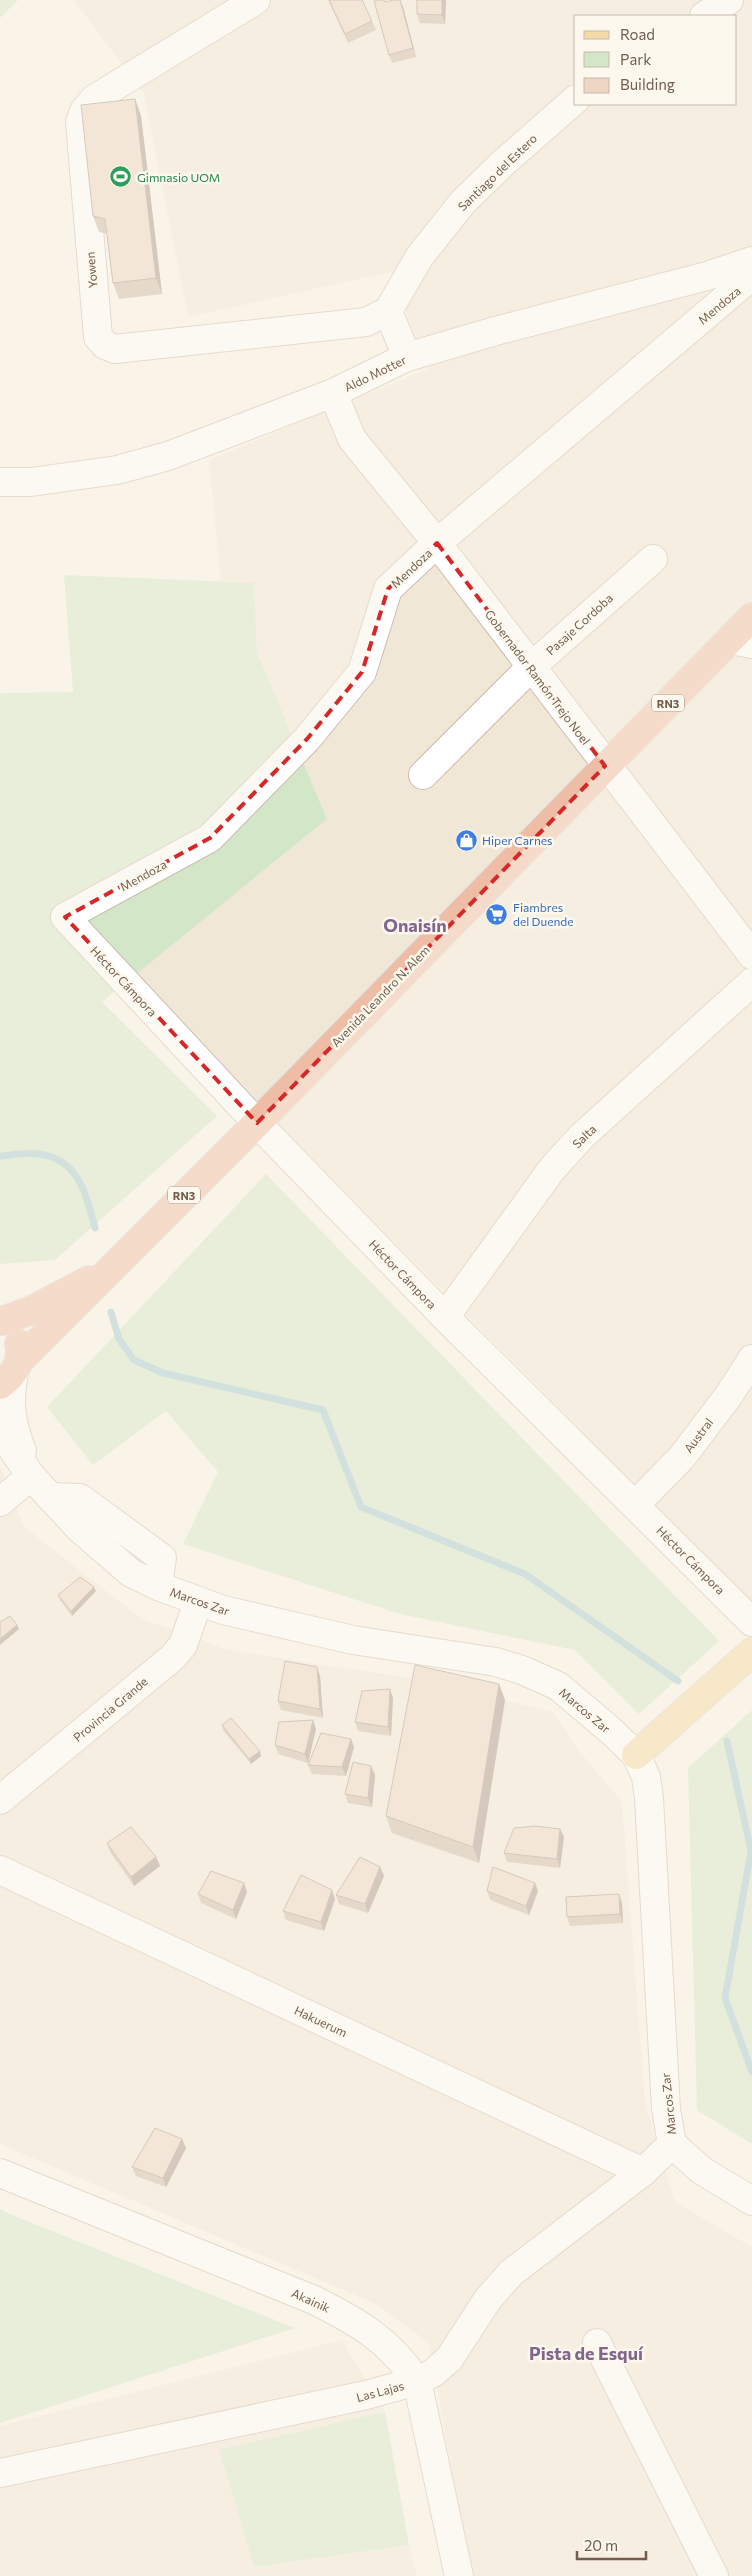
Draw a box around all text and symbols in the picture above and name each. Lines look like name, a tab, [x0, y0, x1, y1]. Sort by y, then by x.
legend	[574, 15, 737, 105]
text: Road	[620, 25, 655, 43]
text: Park	[620, 50, 651, 68]
text: Building	[620, 75, 675, 93]
street label: Santiago del Estero	[455, 131, 539, 213]
sports icon: Gimnasio UOM	[109, 165, 133, 189]
place label: Gimnasio UOM	[137, 170, 220, 184]
street label: Yowen	[82, 251, 100, 289]
street label: Mendoza	[695, 283, 743, 327]
street label: Aldo Motter	[342, 352, 408, 394]
street label: Mendoza	[388, 545, 434, 591]
street label: Pasaje Cordoba	[543, 590, 615, 658]
street label: Gobernador Ramón Trejo Noel	[483, 607, 593, 747]
road number: RN3	[652, 694, 684, 711]
shop icon: Hiper Carnes	[454, 828, 478, 852]
place label: Hiper Carnes	[482, 833, 553, 847]
street label: Mendoza	[117, 857, 169, 893]
place label: Fiambres del Duende	[513, 900, 574, 928]
supermarket icon: Fiambres del Duende	[485, 902, 509, 926]
district label: Onaisín	[383, 914, 447, 936]
street label: Héctor Cámpora	[88, 943, 160, 1019]
street label: Avenida Leandro N. Alem	[328, 943, 432, 1049]
street label: Salta	[569, 1121, 599, 1151]
road number: RN3	[168, 1186, 200, 1204]
street label: Héctor Cámpora	[367, 1237, 439, 1311]
street label: Austral	[681, 1415, 715, 1455]
street label: Héctor Cámpora	[654, 1523, 728, 1597]
street label: Marcos Zar	[168, 1584, 232, 1618]
street label: Provincia Grande	[70, 1674, 150, 1744]
street label: Marcos Zar	[557, 1685, 613, 1735]
street label: Hakuerum	[292, 2003, 350, 2039]
street label: Marcos Zar	[658, 2072, 678, 2136]
street label: Akainik	[290, 2285, 333, 2315]
district label: Pista de Esquí	[529, 2342, 644, 2364]
street label: Las Lajas	[355, 2378, 405, 2404]
scale bar	[577, 2528, 646, 2560]
text: 20 m	[584, 2536, 618, 2554]

